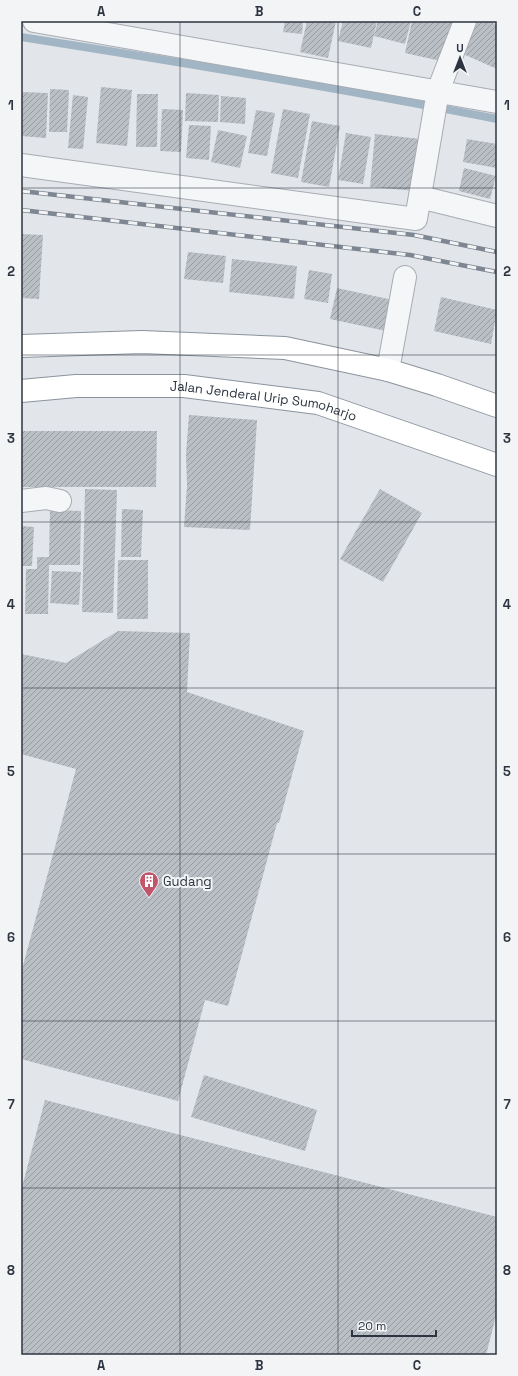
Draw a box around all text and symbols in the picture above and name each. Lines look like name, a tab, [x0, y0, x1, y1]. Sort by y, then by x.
text: A	[97, 3, 106, 20]
text: B	[255, 3, 264, 20]
text: C	[413, 3, 421, 20]
north arrow	[440, 38, 480, 78]
text: U	[456, 41, 464, 55]
text: 1	[8, 97, 14, 114]
text: 1	[504, 97, 510, 114]
text: 2	[7, 263, 15, 280]
text: 2	[503, 263, 511, 280]
street label: Jalan Jenderal Urip Sumoharjo	[170, 378, 359, 424]
text: 3	[7, 430, 15, 447]
text: 3	[503, 430, 511, 447]
text: 4	[7, 596, 15, 613]
text: 4	[503, 596, 511, 613]
text: 5	[7, 763, 15, 780]
text: 5	[503, 763, 511, 780]
building icon: Gudang	[138, 870, 160, 898]
place label: Gudang	[163, 873, 212, 890]
text: 6	[7, 929, 15, 946]
text: 6	[503, 929, 511, 946]
text: 7	[7, 1096, 15, 1113]
text: 7	[503, 1096, 511, 1113]
text: 8	[7, 1262, 15, 1279]
text: 8	[503, 1262, 511, 1279]
scale bar	[352, 1312, 436, 1338]
text: 20 m	[358, 1318, 386, 1334]
text: A	[97, 1357, 106, 1374]
text: B	[255, 1357, 264, 1374]
text: C	[413, 1357, 421, 1374]

